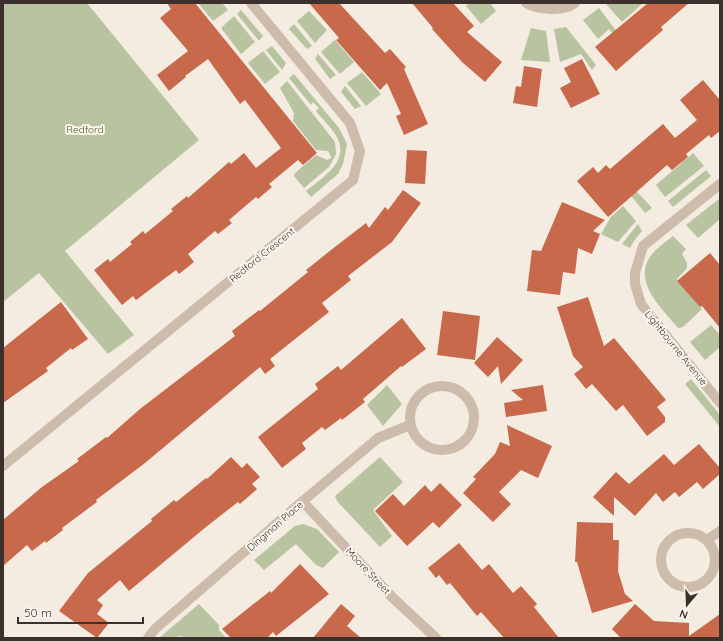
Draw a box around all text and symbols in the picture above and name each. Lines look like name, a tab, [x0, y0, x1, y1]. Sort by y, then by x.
park label: Redford	[66, 123, 104, 136]
street label: Redford Crescent	[227, 224, 298, 285]
street label: Lightbourne Avenue	[642, 308, 710, 388]
street label: Dingman Place	[244, 498, 306, 554]
street label: Moore Street	[343, 545, 394, 598]
north arrow	[667, 585, 707, 625]
scale bar	[18, 599, 143, 625]
text: 50 m	[24, 605, 52, 620]
text: N	[678, 607, 690, 622]

